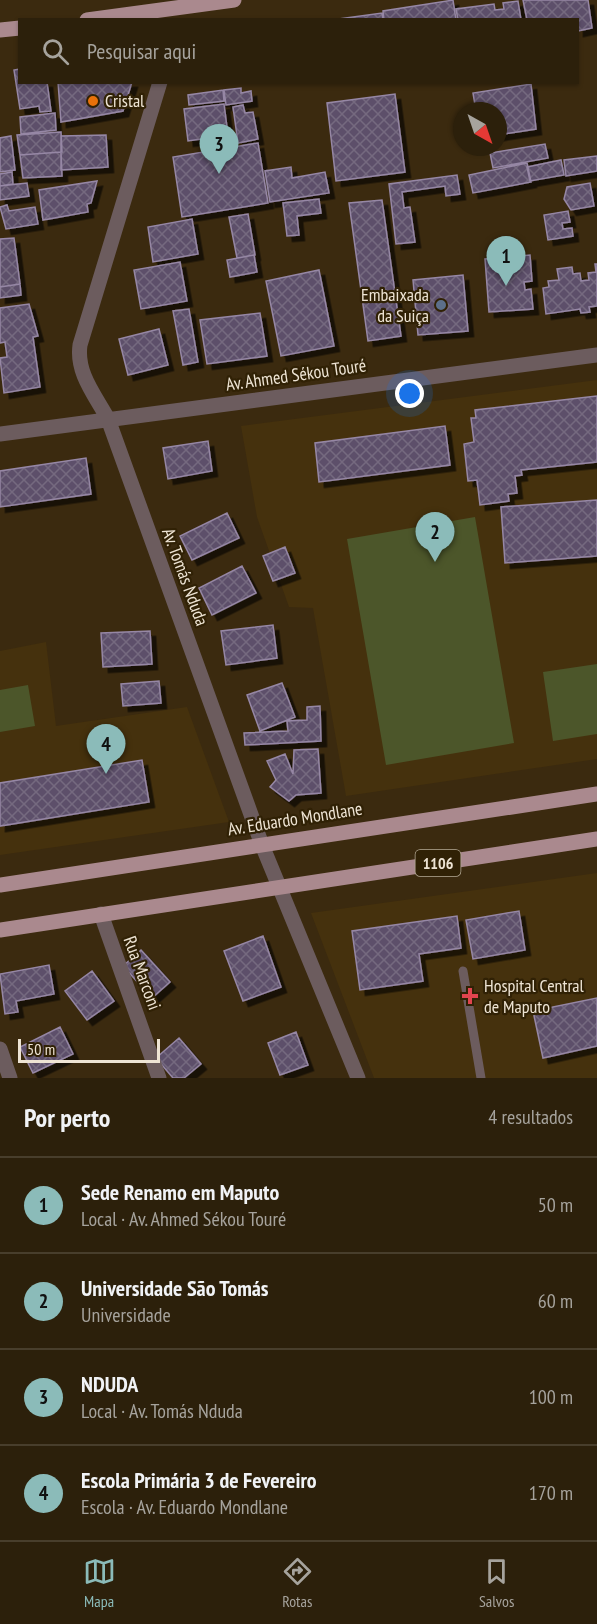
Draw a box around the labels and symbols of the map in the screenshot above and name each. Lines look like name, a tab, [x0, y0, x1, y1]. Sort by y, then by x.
place label: Cristal	[105, 89, 145, 112]
marker: Cristal	[86, 94, 100, 108]
north arrow	[453, 102, 507, 156]
pin: 3	[200, 124, 238, 174]
pin: 1	[486, 236, 526, 286]
place label: Embaixada da Suiça	[361, 283, 429, 327]
marker: Embaixada da Suiça	[434, 298, 448, 312]
street label: Av. Ahmed Sékou Touré	[224, 353, 368, 396]
your location	[395, 379, 424, 408]
pin: 2	[416, 512, 454, 562]
street label: Av. Tomás Nduda	[157, 525, 214, 629]
pin: 4	[86, 724, 126, 774]
street label: Av. Eduardo Mondlane	[226, 796, 364, 841]
road number: 1106	[416, 850, 460, 876]
street label: Rua Marconi	[119, 933, 166, 1013]
place label: Hospital Central de Maputo	[484, 974, 585, 1018]
marker: Hospital Central de Maputo	[461, 987, 479, 1005]
scale bar	[18, 1036, 160, 1064]

